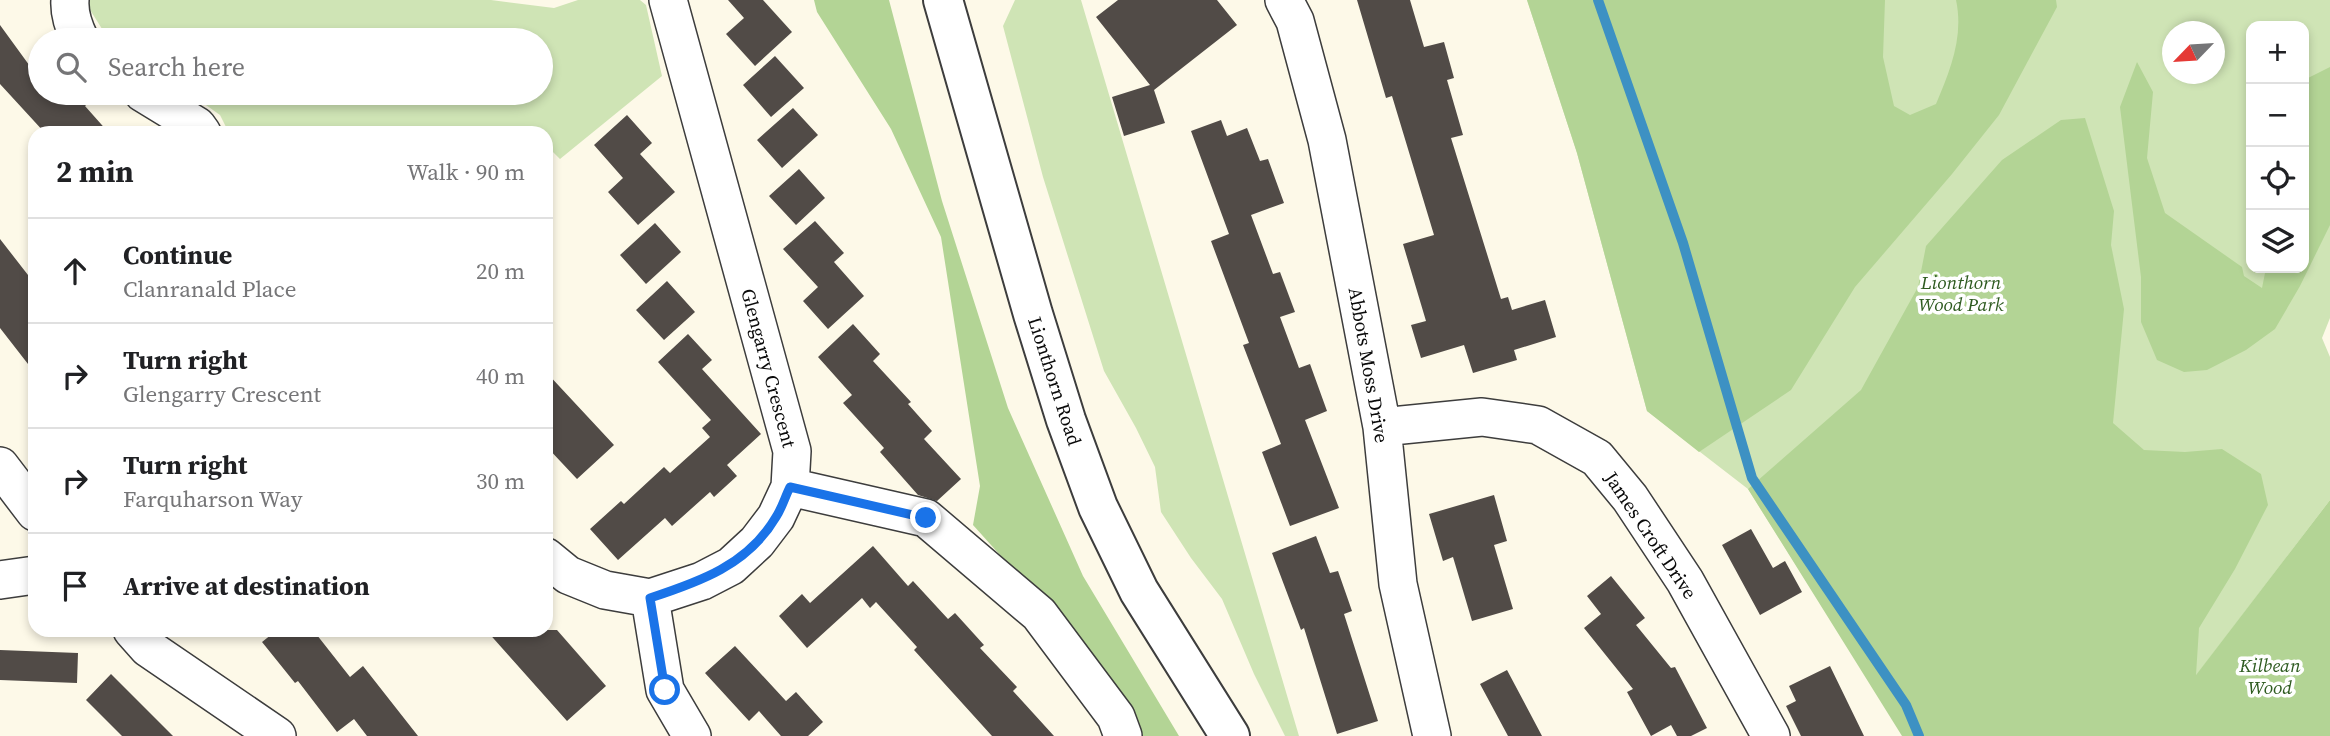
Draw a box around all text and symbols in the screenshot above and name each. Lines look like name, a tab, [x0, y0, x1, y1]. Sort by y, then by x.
north arrow	[2162, 21, 2225, 84]
map controls	[2246, 21, 2309, 273]
button: +	[2246, 21, 2309, 84]
search box	[28, 28, 553, 105]
icon: search	[52, 48, 90, 86]
text: Search here	[108, 49, 245, 85]
button: −	[2246, 84, 2309, 147]
button: locate	[2246, 147, 2309, 210]
text: 2 min	[56, 151, 134, 192]
text: Walk · 90 m	[407, 156, 525, 188]
button: layers	[2246, 210, 2309, 273]
text: Continue	[123, 237, 232, 273]
icon: ahead	[56, 252, 94, 290]
text: 20 m	[476, 255, 525, 287]
park label: Lionthorn Wood Park	[1918, 269, 2004, 317]
text: Clanranald Place	[123, 273, 296, 305]
street label: Abbots Moss Drive	[1343, 285, 1395, 445]
street label: Glengarry Crescent	[735, 286, 803, 451]
street label: Lionthorn Road	[1022, 313, 1088, 449]
text: Turn right	[123, 342, 247, 378]
icon: right	[56, 357, 94, 395]
text: 40 m	[476, 360, 525, 392]
text: Glengarry Crescent	[123, 378, 321, 410]
text: Turn right	[123, 447, 247, 483]
icon: right	[56, 462, 94, 500]
text: 30 m	[476, 465, 525, 497]
street label: James Croft Drive	[1598, 465, 1703, 604]
text: Farquharson Way	[123, 483, 303, 515]
route end	[910, 502, 941, 533]
icon: arrive	[56, 567, 94, 605]
text: Arrive at destination	[123, 568, 370, 604]
park label: Kilbean Wood	[2238, 652, 2301, 700]
route start	[649, 674, 680, 705]

